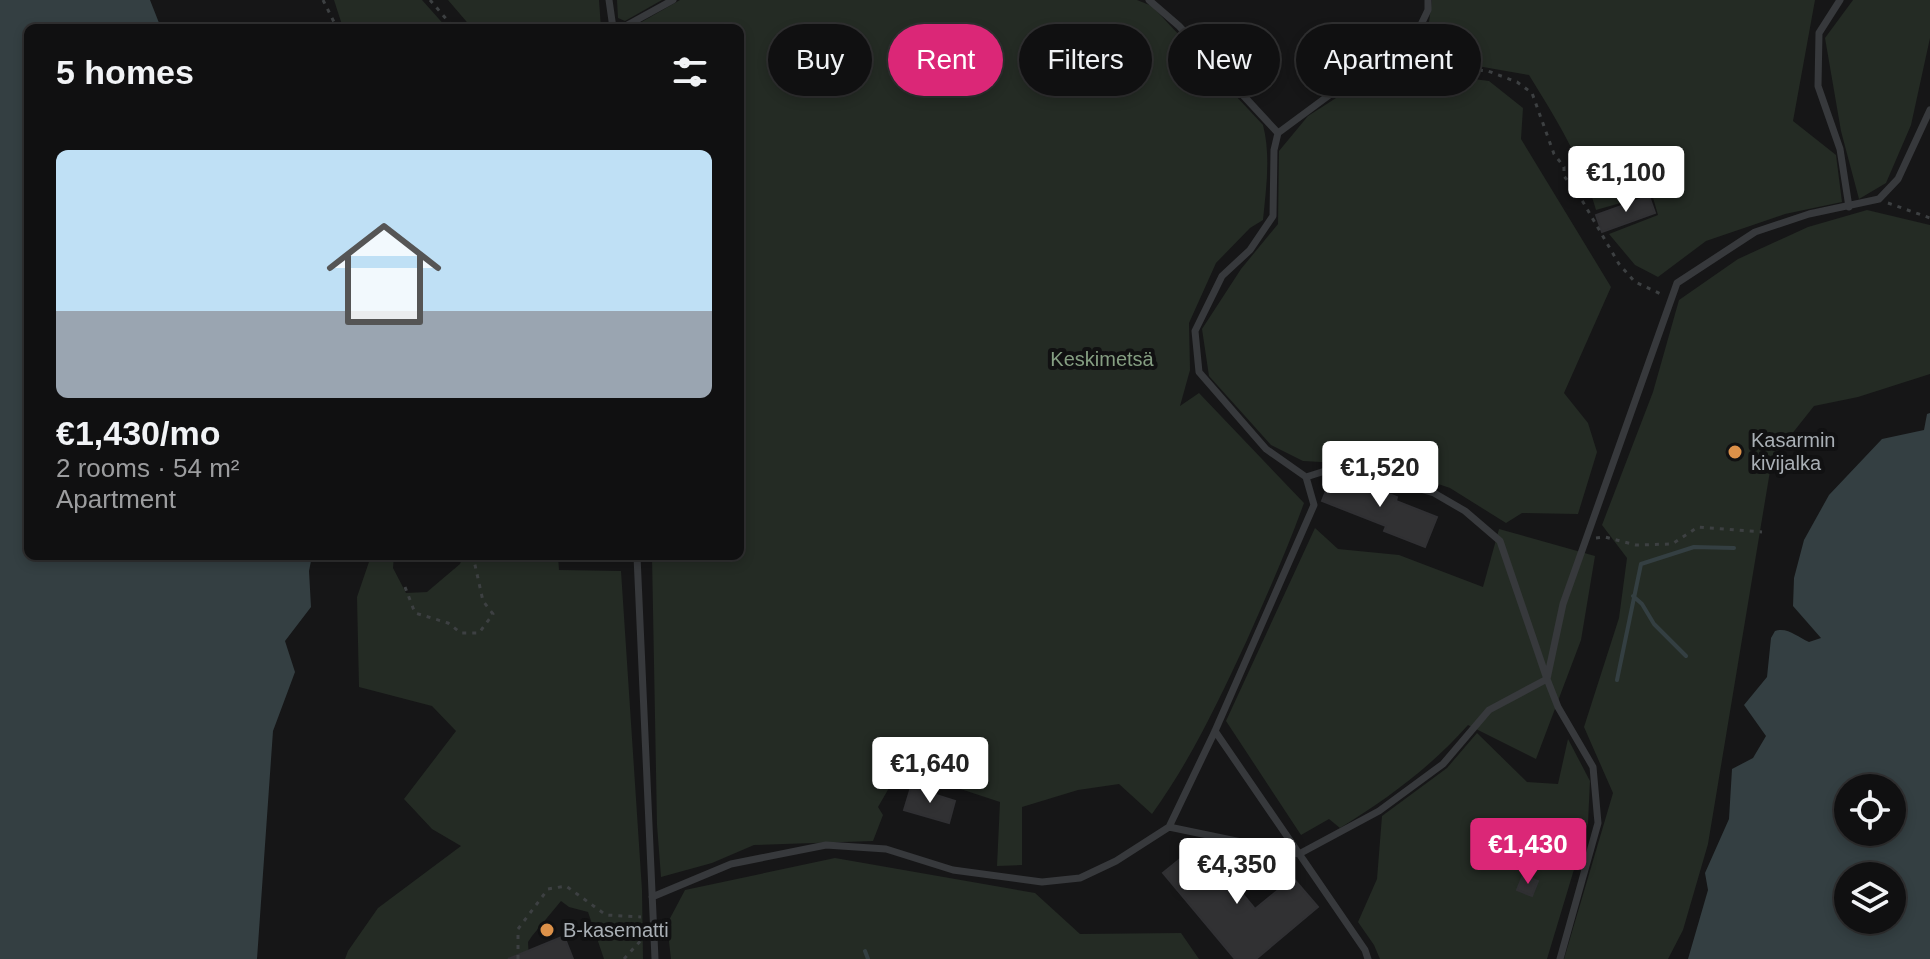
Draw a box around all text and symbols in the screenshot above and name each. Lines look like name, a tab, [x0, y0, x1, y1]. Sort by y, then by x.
chip: Buy	[768, 24, 872, 96]
chip: Rent	[888, 24, 1003, 96]
chip: Filters	[1019, 24, 1152, 96]
chip: New	[1168, 24, 1280, 96]
chip: Apartment	[1296, 24, 1481, 96]
icon: filters	[668, 50, 712, 94]
text: 5 homes	[56, 53, 194, 91]
pin: €1,100	[1561, 146, 1691, 214]
text: €1,100	[1586, 157, 1666, 187]
icon: home	[312, 202, 456, 346]
park label: Keskimetsä	[1050, 348, 1155, 370]
text: €1,430/mo	[56, 414, 220, 452]
place label: Kasarmin kivijalka	[1751, 429, 1835, 474]
pin: €1,520	[1315, 441, 1445, 509]
marker: Kasarmin kivijalka	[1726, 443, 1744, 461]
text: €1,520	[1340, 452, 1420, 482]
text: 2 rooms · 54 m²	[56, 453, 240, 483]
text: Apartment	[56, 484, 176, 514]
pin: €1,640	[865, 737, 995, 805]
text: €1,640	[890, 748, 970, 778]
map controls	[1834, 774, 1906, 934]
button: locate	[1834, 774, 1906, 846]
pin: €1,430	[1463, 818, 1593, 886]
text: €1,430	[1488, 829, 1568, 859]
pin: €4,350	[1172, 838, 1302, 906]
text: €4,350	[1197, 849, 1277, 879]
button: layers	[1834, 862, 1906, 934]
place label: B-kasematti	[563, 919, 669, 941]
marker: B-kasematti	[538, 921, 556, 939]

